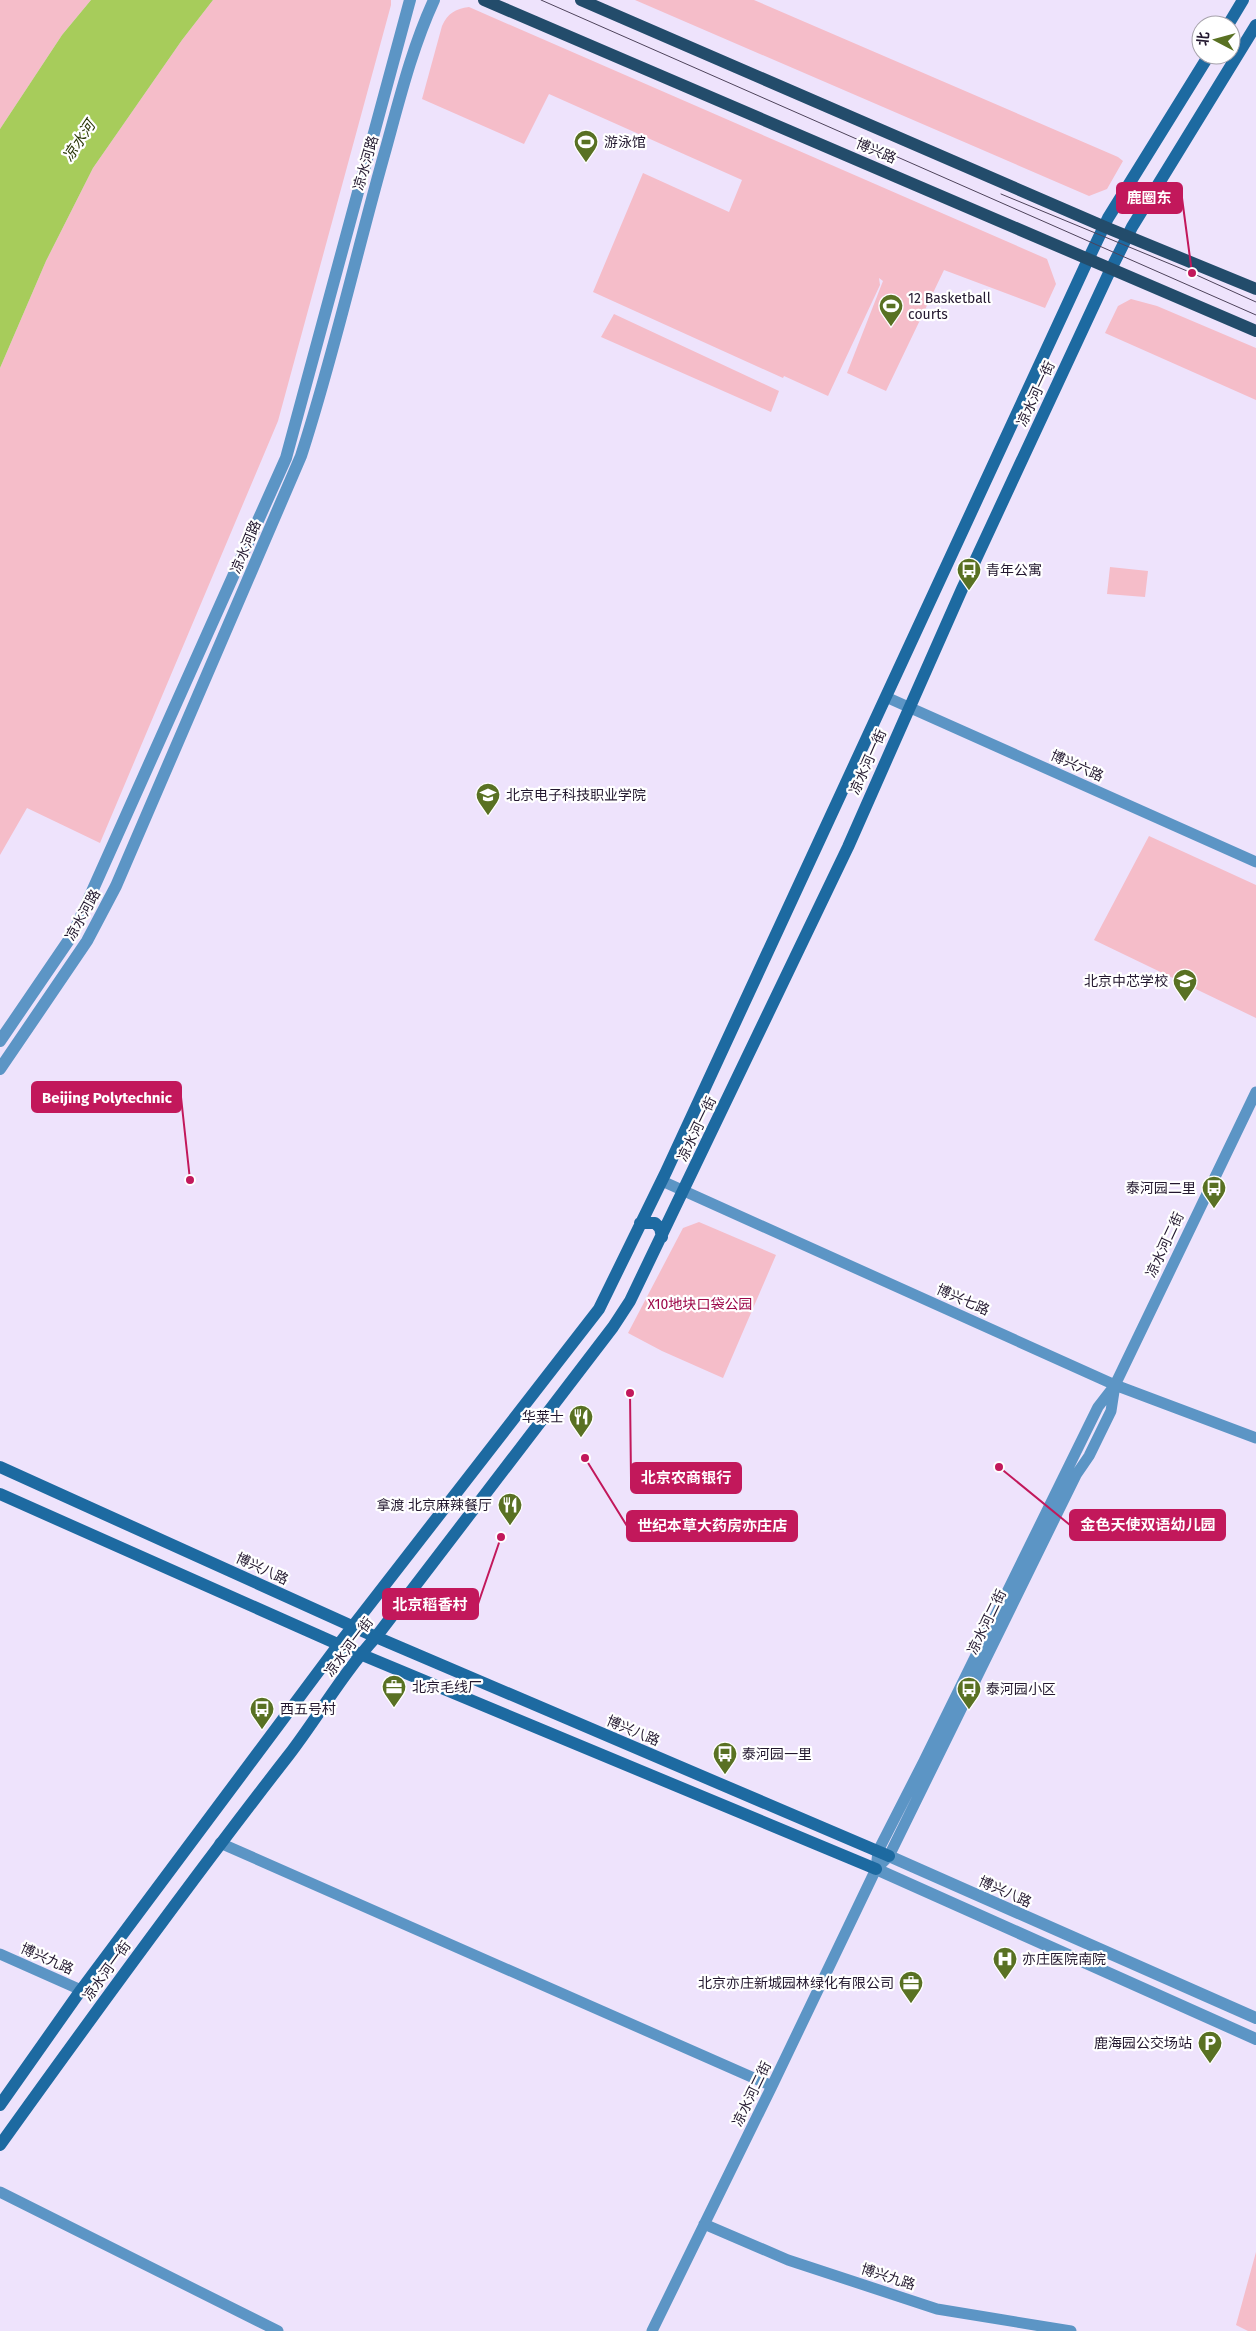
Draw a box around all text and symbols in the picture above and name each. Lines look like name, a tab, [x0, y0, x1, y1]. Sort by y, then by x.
north arrow	[1191, 15, 1241, 65]
text: 北	[1194, 31, 1213, 47]
water label: 凉水河	[59, 115, 101, 165]
sports icon: 游泳馆	[573, 129, 599, 163]
street label: 凉水河路	[350, 134, 382, 192]
place label: 游泳馆	[604, 134, 646, 151]
street label: 博兴路	[853, 135, 899, 167]
callout: 鹿圈东	[1117, 183, 1182, 213]
text: 鹿圈东	[1126, 189, 1172, 207]
place label: 12 Basketball courts	[908, 290, 991, 323]
sports icon: 12 Basketball courts	[878, 293, 904, 327]
street label: 凉水河一街	[1014, 359, 1058, 429]
street label: 凉水河路	[227, 518, 265, 576]
bus stop icon: 青年公寓	[956, 557, 982, 591]
place label: 青年公寓	[986, 562, 1042, 579]
street label: 凉水河一街	[846, 727, 890, 797]
street label: 博兴六路	[1048, 747, 1106, 785]
school or university icon: 北京电子科技职业学院	[475, 782, 501, 816]
place label: 北京电子科技职业学院	[506, 787, 646, 804]
street label: 凉水河路	[62, 886, 104, 944]
school or university icon: 北京中芯学校	[1172, 968, 1198, 1002]
place label: 北京中芯学校	[1084, 973, 1168, 990]
callout: Beijing Polytechnic	[32, 1082, 181, 1112]
text: Beijing Polytechnic	[42, 1089, 173, 1107]
street label: 凉水河一街	[674, 1094, 720, 1164]
bus stop icon: 泰河园二里	[1201, 1175, 1227, 1209]
place label: 泰河园二里	[1126, 1180, 1196, 1197]
street label: 凉水河二街	[1143, 1210, 1187, 1280]
street label: 博兴七路	[934, 1281, 992, 1319]
park label: X10地块口袋公园	[648, 1296, 752, 1313]
restaurant icon: 华莱士	[568, 1404, 594, 1438]
place label: 华莱士	[522, 1409, 564, 1426]
callout: 北京农商银行	[631, 1463, 741, 1493]
text: 北京农商银行	[641, 1469, 731, 1487]
restaurant icon: 拿渡 北京麻辣餐厅	[497, 1492, 523, 1526]
place label: 拿渡 北京麻辣餐厅	[376, 1497, 492, 1514]
callout: 金色天使双语幼儿园	[1070, 1510, 1225, 1540]
callout: 世纪本草大药房亦庄店	[627, 1511, 797, 1541]
text: 金色天使双语幼儿园	[1080, 1516, 1216, 1534]
text: 世纪本草大药房亦庄店	[637, 1517, 787, 1535]
street label: 博兴八路	[233, 1549, 291, 1589]
street label: 凉水河二街	[964, 1587, 1010, 1657]
callout: 北京稻香村	[383, 1589, 478, 1619]
text: 北京稻香村	[392, 1596, 468, 1614]
street label: 凉水河一街	[321, 1614, 377, 1680]
office icon: 北京毛线厂	[381, 1674, 407, 1708]
bus stop icon: 泰河园小区	[956, 1676, 982, 1710]
place label: 北京毛线厂	[412, 1679, 482, 1696]
place label: 泰河园小区	[986, 1681, 1056, 1698]
bus stop icon: 西五号村	[249, 1696, 275, 1730]
place label: 西五号村	[280, 1701, 336, 1718]
street label: 博兴八路	[604, 1712, 662, 1750]
bus stop icon: 泰河园一里	[712, 1741, 738, 1775]
place label: 泰河园一里	[742, 1746, 812, 1763]
street label: 博兴八路	[976, 1873, 1034, 1911]
street label: 凉水河一街	[80, 1938, 134, 2004]
street label: 博兴九路	[18, 1940, 76, 1978]
hospital icon: 亦庄医院南院	[992, 1946, 1018, 1980]
place label: 亦庄医院南院	[1022, 1951, 1106, 1968]
office icon: 北京亦庄新城园林绿化有限公司	[898, 1970, 924, 2004]
place label: 北京亦庄新城园林绿化有限公司	[698, 1975, 894, 1992]
parking icon: 鹿海园公交场站	[1197, 2030, 1223, 2064]
place label: 鹿海园公交场站	[1094, 2035, 1192, 2052]
street label: 凉水河二街	[729, 2059, 775, 2129]
street label: 博兴九路	[859, 2260, 917, 2294]

